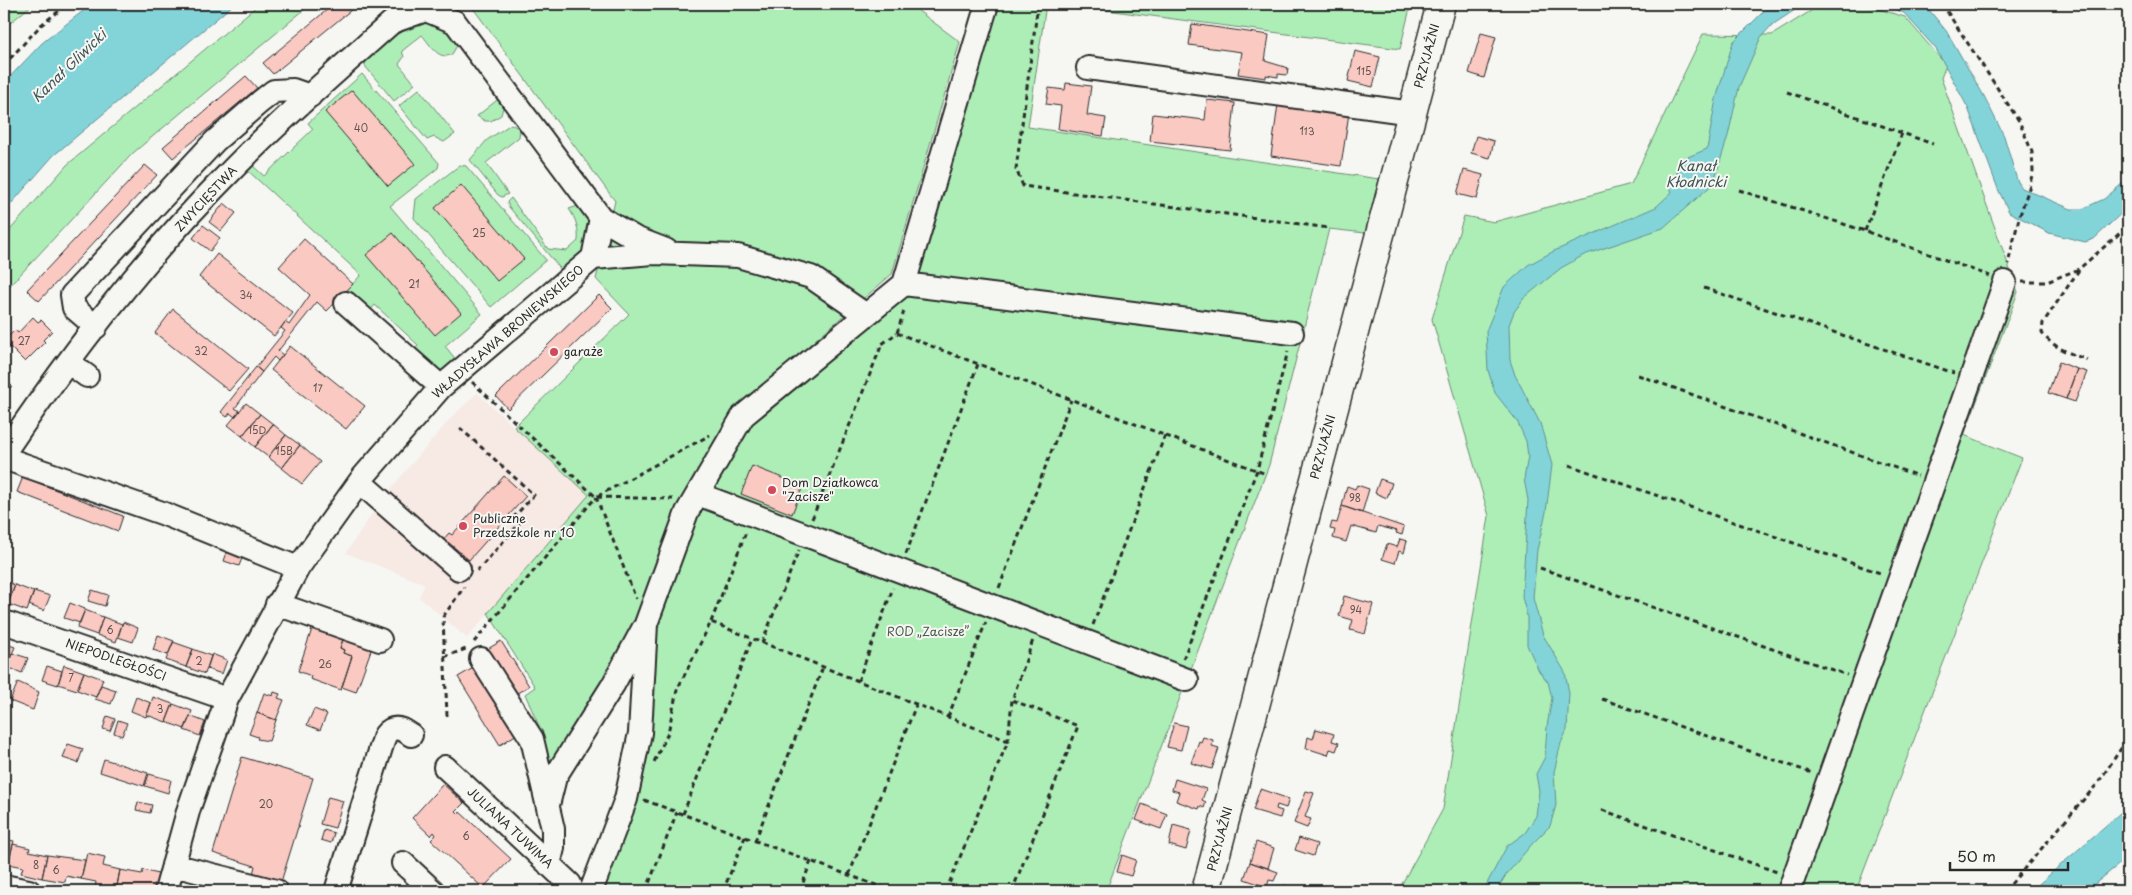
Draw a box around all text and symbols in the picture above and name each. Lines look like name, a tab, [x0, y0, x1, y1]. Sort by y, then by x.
street label: PRZYJAŹNI	[1409, 21, 1443, 90]
water label: Kanał Gliwicki	[26, 23, 112, 107]
house number: 115	[1357, 63, 1371, 78]
house number: 40	[354, 120, 368, 135]
house number: 113	[1299, 123, 1315, 138]
water label: Kanał Kłodnicki	[1666, 155, 1728, 192]
street label: ZWYCIĘSTWA	[170, 161, 241, 235]
house number: 25	[472, 225, 486, 240]
street label: WŁADYSŁAWA BRONIEWSKIEGO	[428, 260, 587, 402]
house number: 21	[408, 276, 420, 291]
house number: 34	[239, 287, 253, 302]
house number: 27	[18, 333, 31, 348]
place label: garaże	[564, 342, 603, 360]
house number: 32	[194, 343, 208, 358]
marker: garaże	[548, 346, 560, 358]
house number: 17	[313, 380, 324, 395]
street label: PRZYJAŹNI	[1305, 412, 1339, 481]
house number: 15D	[248, 422, 267, 437]
house number: 15B	[275, 443, 293, 458]
place label: Dom Działkowca "Zacisze"	[782, 473, 879, 505]
marker: Dom Działkowca "Zacisze"	[766, 484, 778, 496]
house number: 98	[1349, 490, 1361, 505]
place label: Publiczne Przedszkole nr 10	[473, 509, 574, 541]
marker: Publiczne Przedszkole nr 10	[457, 520, 469, 532]
house number: 94	[1350, 602, 1363, 617]
house number: 6	[106, 622, 114, 637]
park label: ROD „Zacisze”	[887, 622, 969, 640]
street label: NIEPODLEGŁOŚCI	[64, 633, 169, 685]
house number: 2	[195, 653, 203, 668]
house number: 26	[318, 656, 332, 671]
house number: 7	[68, 670, 74, 685]
house number: 3	[157, 701, 163, 716]
street label: JULIANA TUWIMA	[464, 783, 558, 872]
house number: 20	[259, 796, 273, 811]
street label: PRZYJAŹNI	[1202, 804, 1236, 873]
house number: 6	[462, 828, 470, 843]
scale bar	[1950, 840, 2067, 872]
text: 50 m	[1957, 844, 1996, 867]
house number: 8	[33, 857, 39, 872]
house number: 6	[52, 862, 60, 877]

